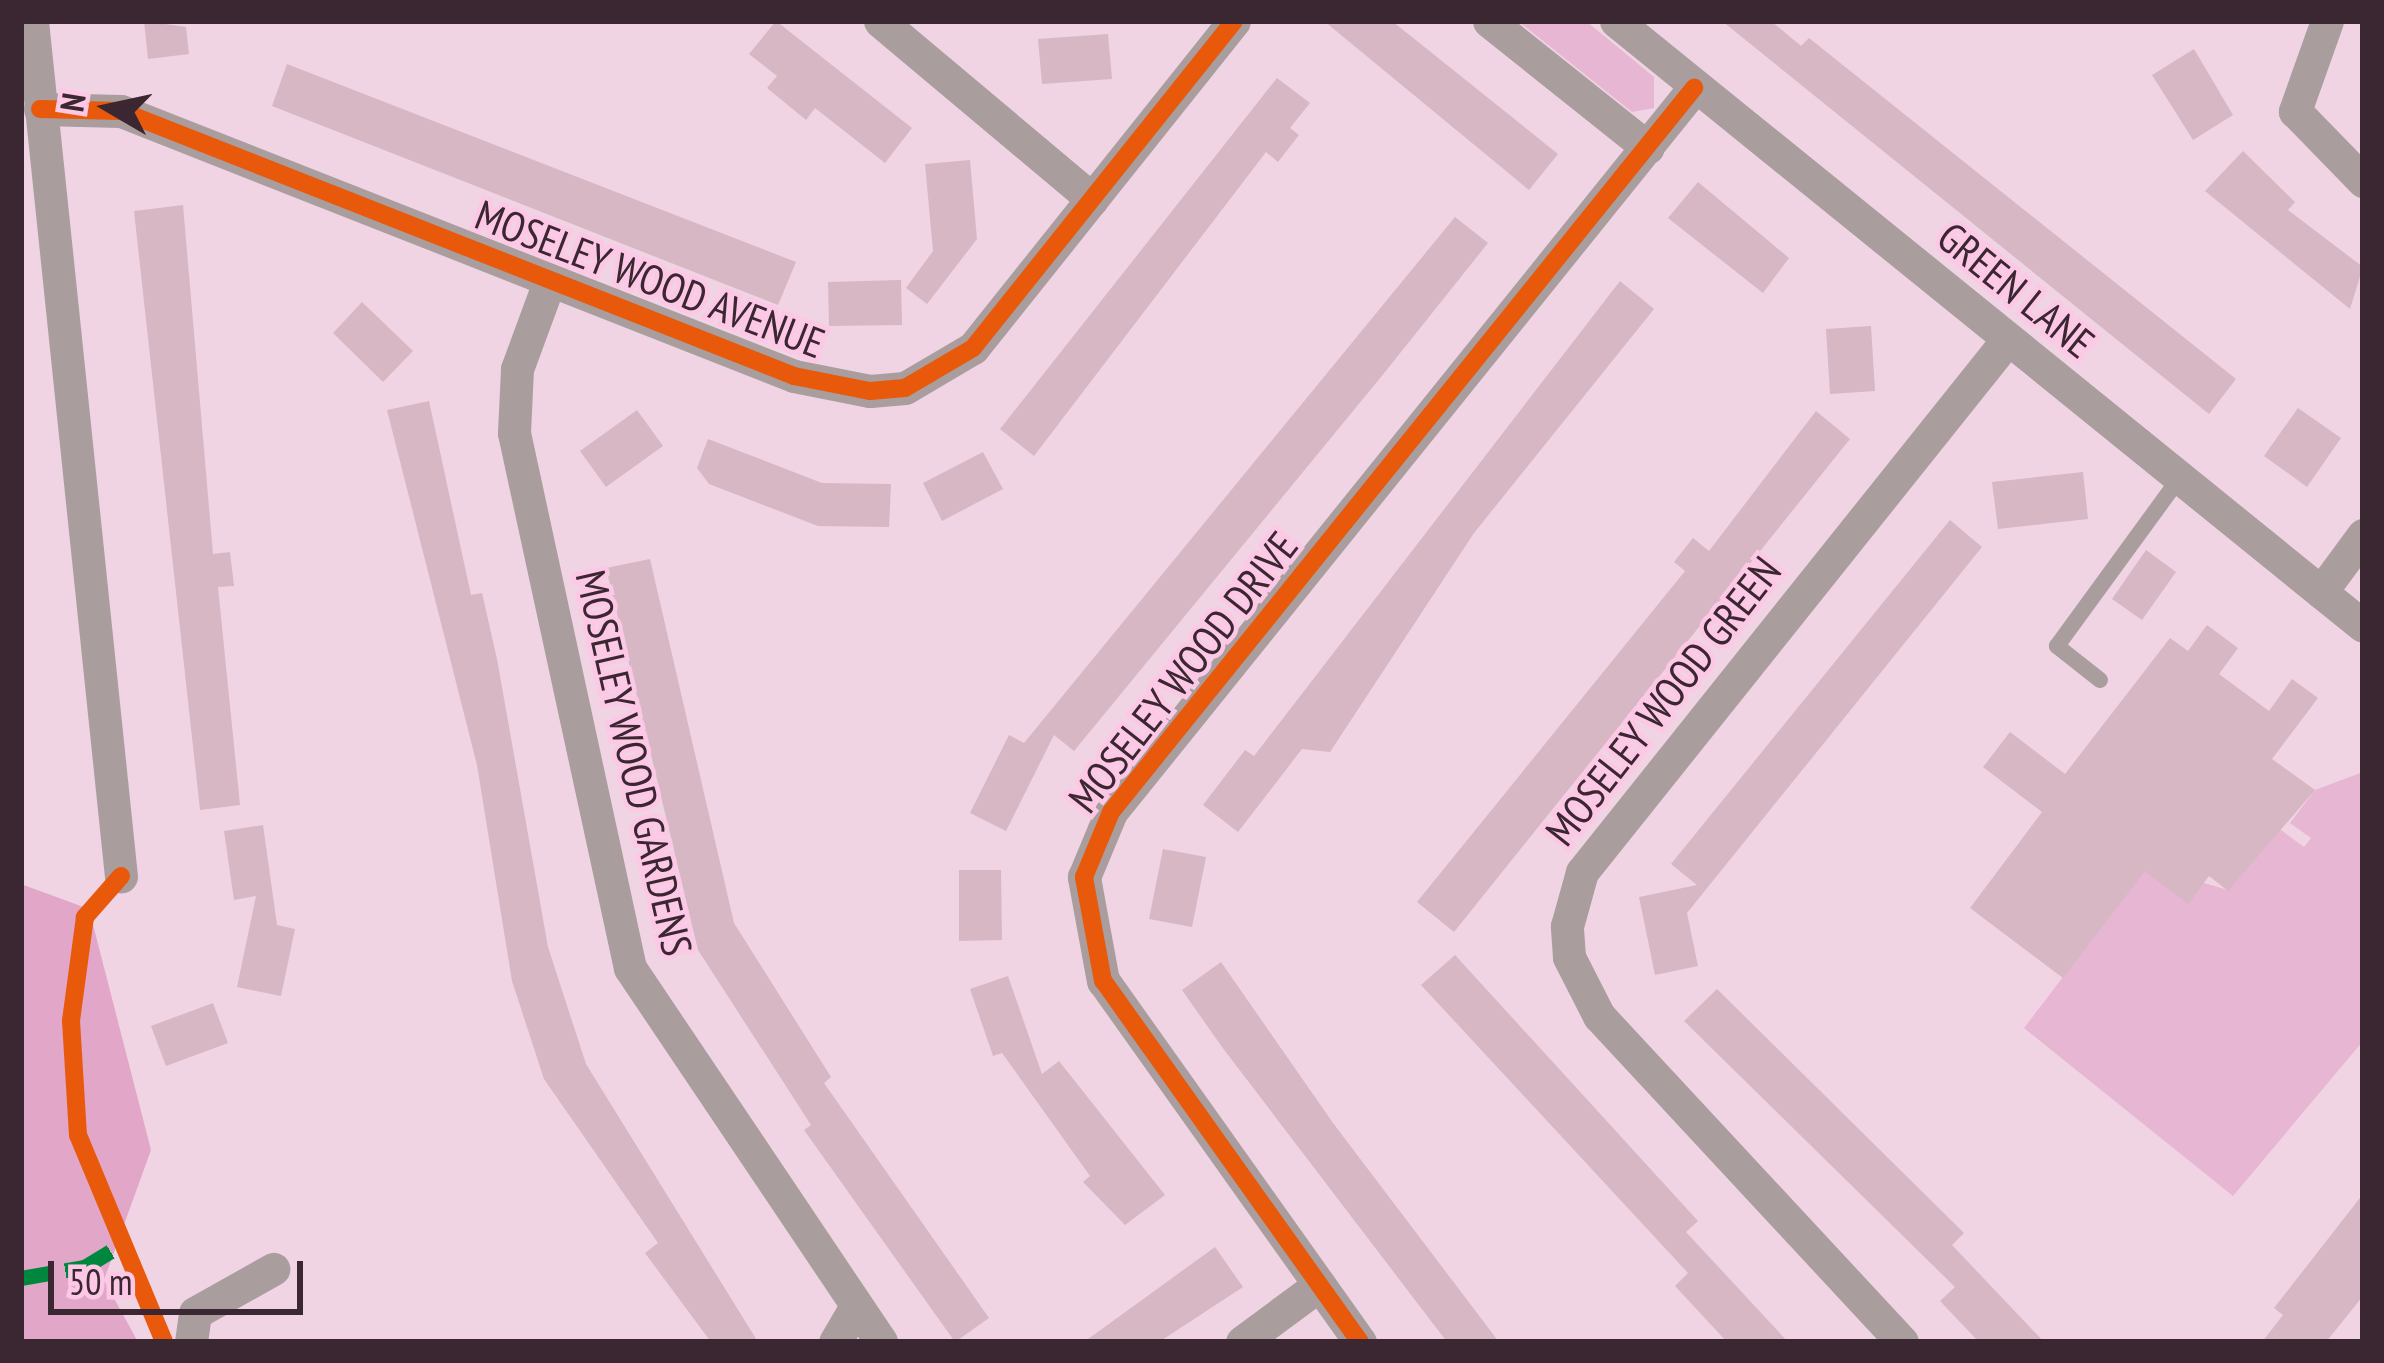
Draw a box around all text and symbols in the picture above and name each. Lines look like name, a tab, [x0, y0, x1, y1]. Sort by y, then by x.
north arrow	[48, 48, 168, 168]
text: N	[49, 90, 95, 114]
street label: MOSELEY WOOD AVENUE	[467, 189, 833, 369]
street label: GREEN LANE	[1928, 212, 2104, 368]
street label: MOSELEY WOOD DRIVE	[1057, 521, 1309, 823]
street label: MOSELEY WOOD GREEN	[1534, 546, 1792, 856]
street label: MOSELEY WOOD GARDENS	[565, 565, 703, 961]
scale bar	[54, 1237, 309, 1311]
text: 50 m	[69, 1258, 132, 1305]

